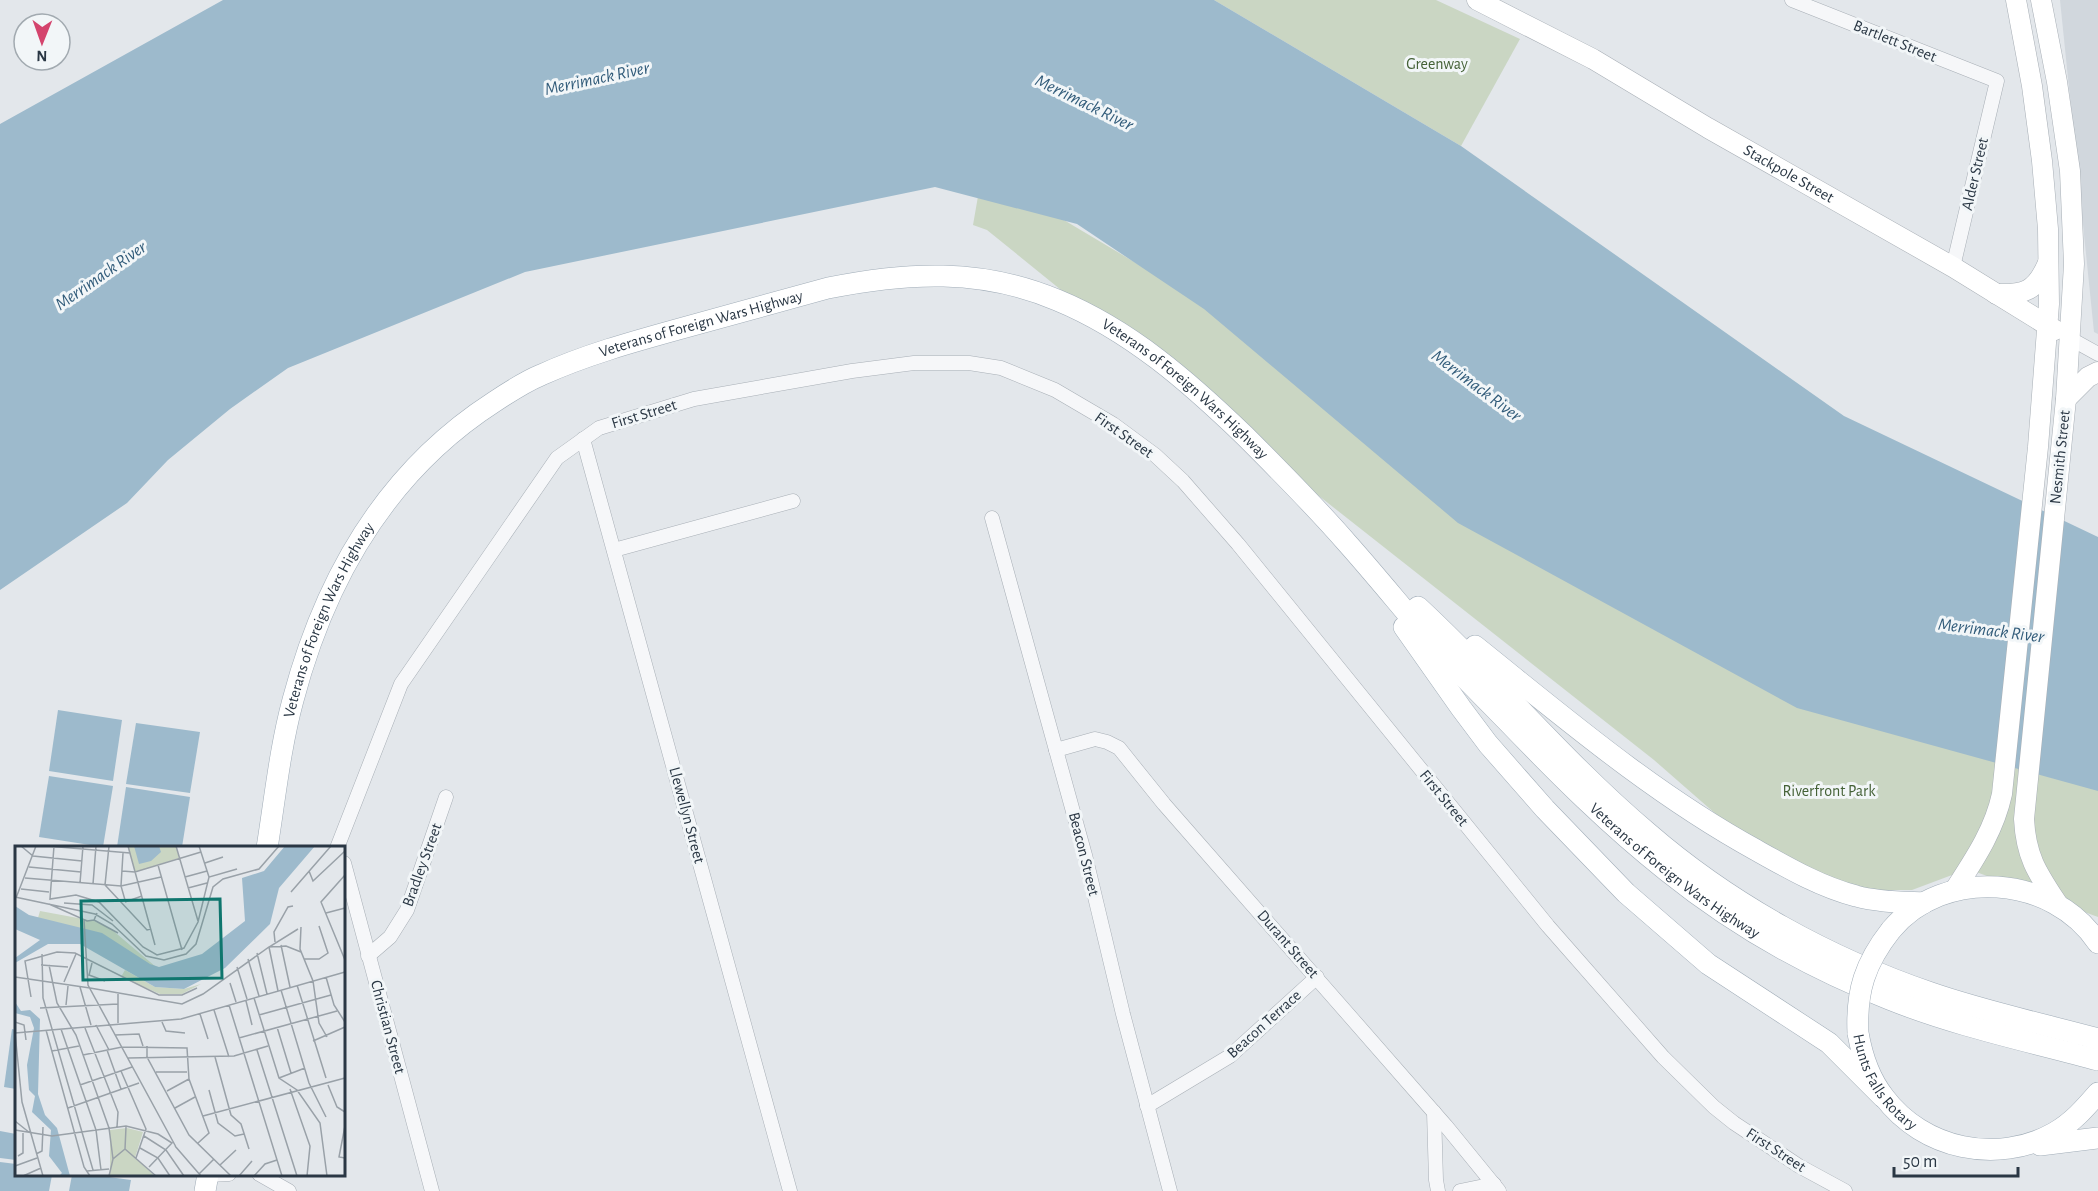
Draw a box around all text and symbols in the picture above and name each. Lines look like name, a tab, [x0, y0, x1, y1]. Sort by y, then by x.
north arrow	[12, 12, 72, 72]
street label: Bartlett Street	[1851, 17, 1939, 65]
text: N	[36, 48, 47, 64]
park label: Greenway	[1406, 56, 1468, 73]
water label: Merrimack River	[543, 59, 652, 99]
water label: Merrimack River	[1032, 72, 1137, 135]
street label: Alder Street	[1959, 136, 1991, 212]
street label: Stackpole Street	[1741, 142, 1837, 206]
water label: Merrimack River	[52, 237, 151, 314]
street label: Veterans of Foreign Wars Highway	[597, 287, 805, 360]
street label: Veterans of Foreign Wars Highway	[1099, 316, 1271, 463]
water label: Merrimack River	[1428, 347, 1525, 426]
street label: First Street	[609, 397, 679, 431]
street label: First Street	[1092, 409, 1156, 461]
street label: Nesmith Street	[2047, 409, 2073, 505]
street label: Veterans of Foreign Wars Highway	[281, 519, 378, 719]
water label: Merrimack River	[1937, 616, 2046, 647]
street label: Llewellyn Street	[665, 765, 708, 865]
street label: First Street	[1417, 767, 1471, 829]
park label: Riverfront Park	[1782, 783, 1876, 799]
street label: Veterans of Foreign Wars Highway	[1586, 800, 1763, 942]
street label: Beacon Street	[1066, 811, 1102, 897]
street label: Bradley Street	[400, 821, 445, 909]
inset map	[15, 846, 345, 1176]
street label: Durant Street	[1254, 907, 1322, 981]
street label: Christian Street	[368, 978, 408, 1076]
street label: Beacon Terrace	[1224, 987, 1304, 1061]
street label: Hunts Falls Rotary	[1850, 1033, 1920, 1134]
street label: First Street	[1743, 1125, 1809, 1175]
scale bar	[1894, 1140, 2018, 1178]
text: 50 m	[1903, 1153, 1937, 1171]

